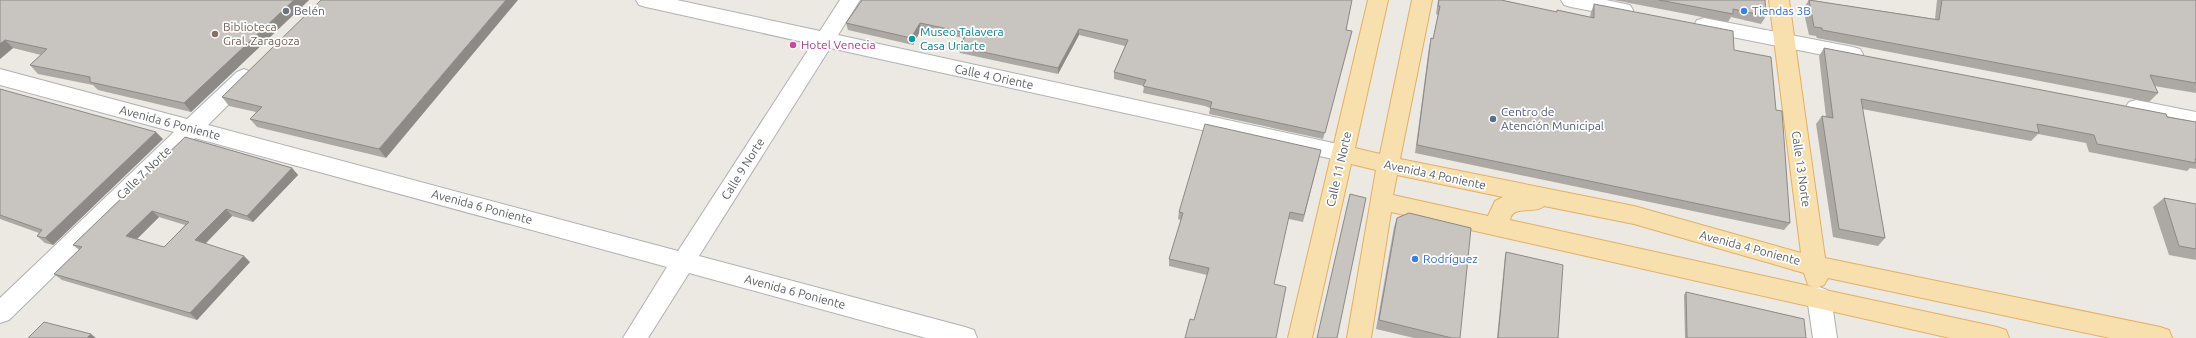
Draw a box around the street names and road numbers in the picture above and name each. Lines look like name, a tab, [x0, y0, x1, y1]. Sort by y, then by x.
street label: Calle 4 Oriente	[953, 62, 1035, 91]
street label: Avenida 6 Poniente	[118, 103, 222, 142]
street label: Calle 11 Norte	[1324, 130, 1353, 208]
street label: Calle 13 Norte	[1790, 130, 1813, 208]
street label: Calle 9 Norte	[718, 136, 767, 202]
street label: Calle 7 Norte	[114, 144, 173, 202]
street label: Avenida 4 Poniente	[1383, 157, 1487, 192]
street label: Avenida 6 Poniente	[430, 187, 534, 226]
street label: Avenida 4 Poniente	[1698, 228, 1802, 267]
street label: Avenida 6 Poniente	[743, 272, 847, 311]

